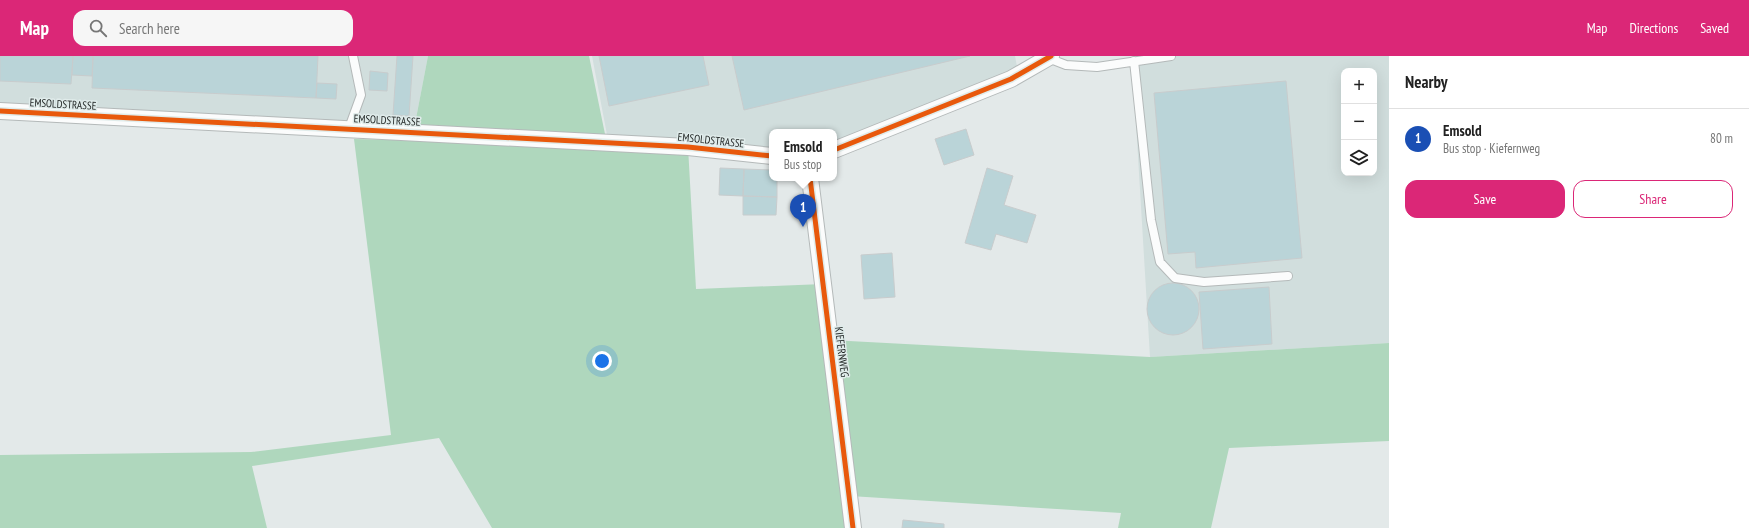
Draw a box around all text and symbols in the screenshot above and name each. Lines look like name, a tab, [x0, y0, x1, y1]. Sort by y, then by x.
search box	[73, 10, 353, 46]
text: Map	[20, 16, 49, 40]
icon: search	[87, 17, 109, 39]
text: Search here	[119, 19, 180, 38]
text: Map	[1587, 19, 1607, 37]
text: Directions	[1629, 19, 1678, 37]
text: Saved	[1700, 19, 1729, 37]
map controls	[1341, 68, 1377, 176]
button: +	[1341, 68, 1377, 104]
text: Nearby	[1405, 71, 1448, 93]
street label: EMSOLDSTRASSE	[29, 95, 97, 113]
button: −	[1341, 104, 1377, 140]
street label: EMSOLDSTRASSE	[353, 111, 421, 129]
text: Emsold	[1443, 121, 1482, 140]
popup	[769, 129, 837, 181]
street label: EMSOLDSTRASSE	[677, 130, 745, 150]
text: 1	[1415, 130, 1421, 147]
text: 80 m	[1710, 130, 1733, 147]
text: Emsold	[784, 137, 822, 156]
button: layers	[1341, 140, 1377, 176]
text: Bus stop · Kiefernweg	[1443, 140, 1540, 157]
text: Bus stop	[784, 156, 822, 173]
button: Save	[1405, 180, 1565, 218]
button: Share	[1573, 180, 1733, 218]
pin: 1	[790, 194, 816, 227]
street label: KIEFERNWEG	[832, 326, 852, 378]
your location	[592, 351, 612, 371]

